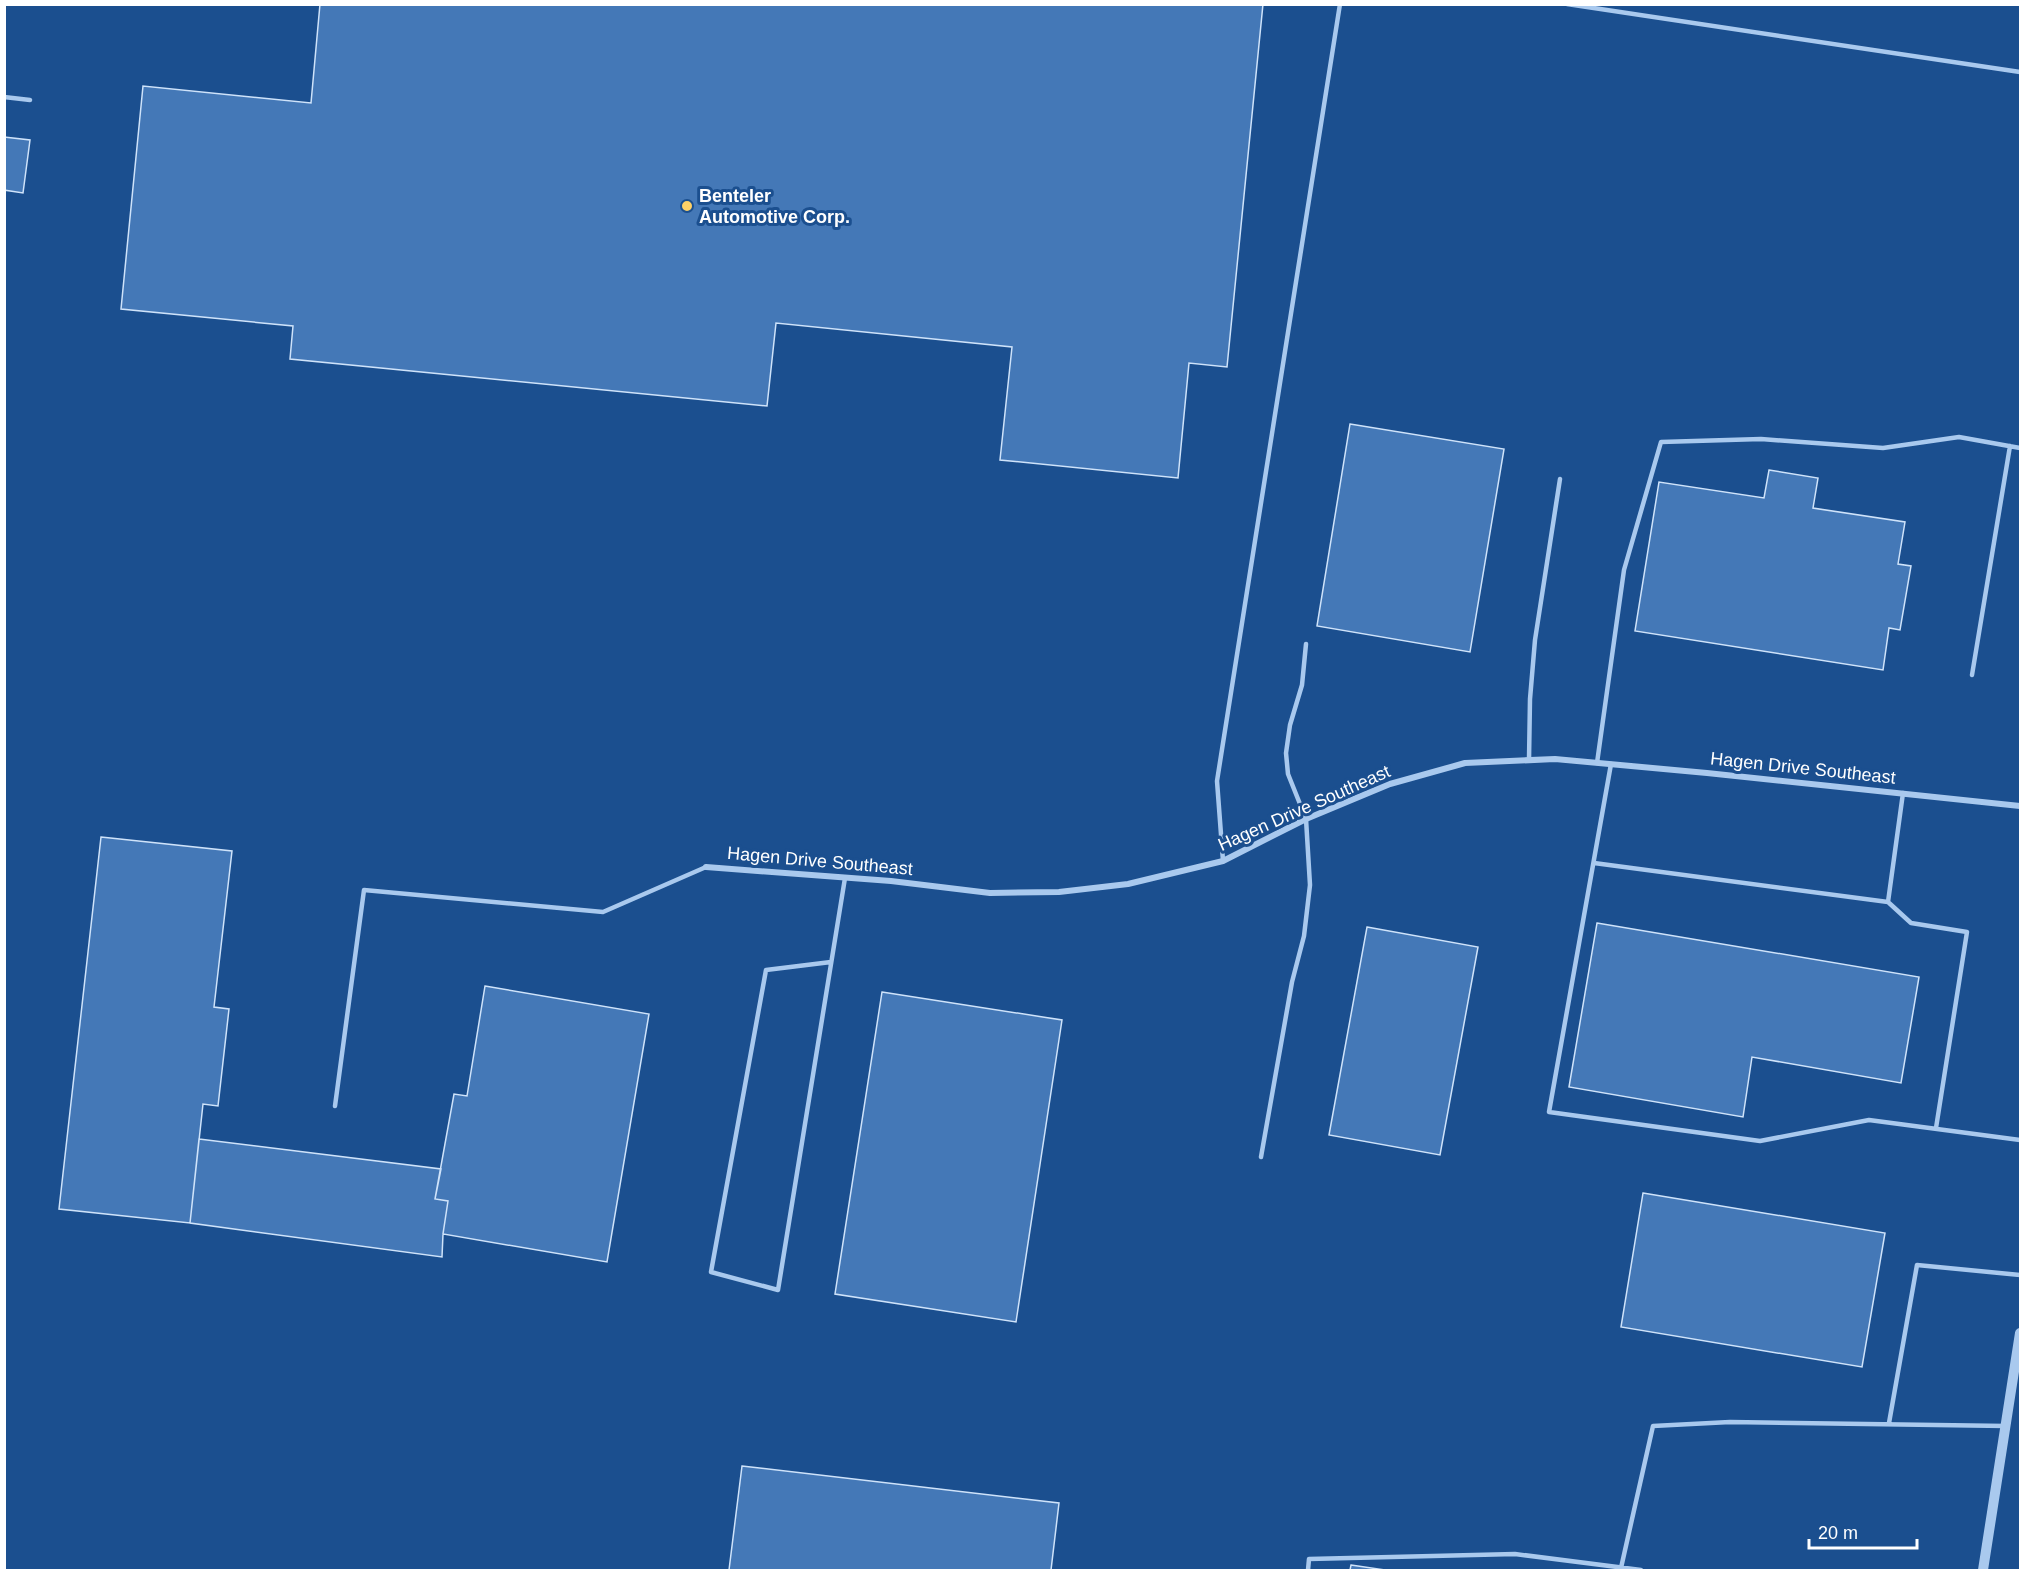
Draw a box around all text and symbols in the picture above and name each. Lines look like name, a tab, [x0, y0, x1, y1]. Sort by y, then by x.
place label: Benteler Automotive Corp.	[699, 186, 850, 227]
marker: Benteler Automotive Corp.	[680, 199, 694, 213]
street label: Hagen Drive Southeast	[1709, 748, 1897, 788]
street label: Hagen Drive Southeast	[1215, 761, 1393, 855]
street label: Hagen Drive Southeast	[726, 843, 914, 879]
scale bar	[1809, 1512, 1917, 1550]
text: 20 m	[1818, 1523, 1858, 1543]

